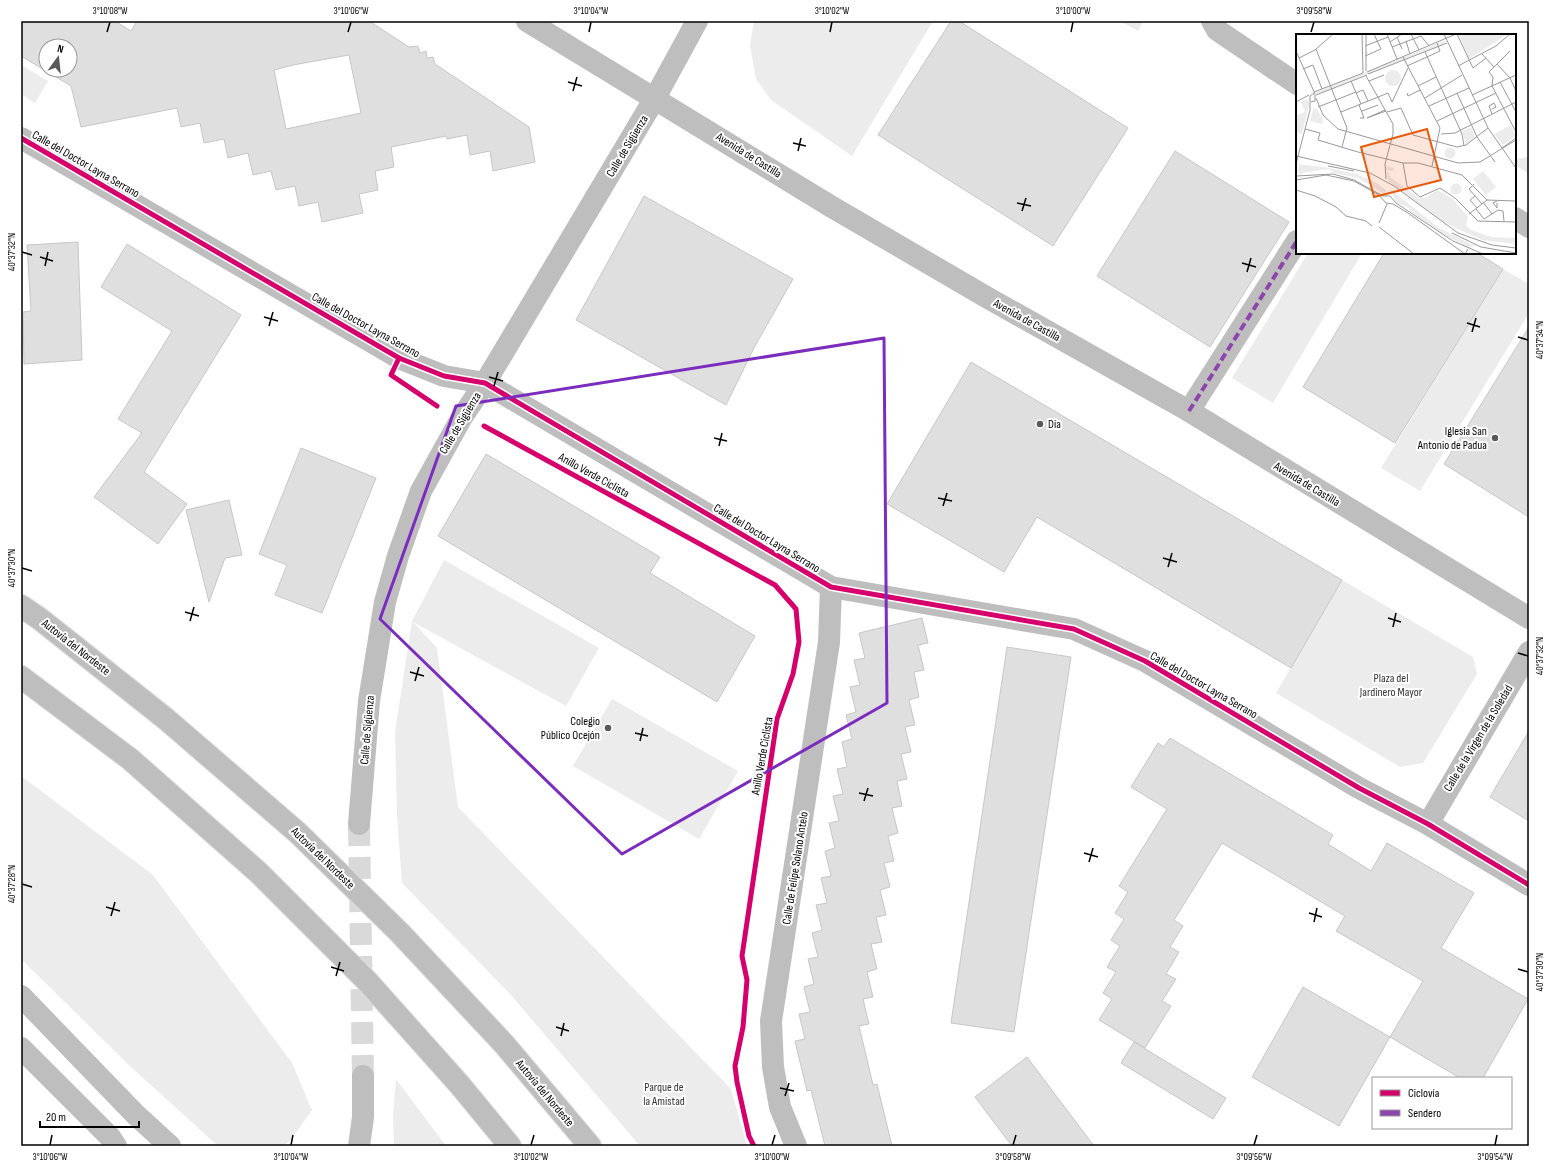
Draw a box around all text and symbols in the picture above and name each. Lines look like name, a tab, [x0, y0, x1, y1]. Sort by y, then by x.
text: 3°10'08"W	[93, 5, 128, 17]
text: 3°10'06"W	[334, 5, 369, 17]
text: 3°10'04"W	[574, 5, 609, 17]
text: 3°10'02"W	[815, 5, 850, 17]
text: 3°10'00"W	[1055, 5, 1091, 17]
text: 3°09'58"W	[1296, 5, 1332, 17]
inset map	[1296, 34, 1516, 254]
north arrow	[38, 38, 78, 78]
text: N	[56, 42, 65, 56]
street label: Calle de Sigüenza	[603, 112, 652, 180]
street label: Calle del Doctor Layna Serrano	[29, 128, 142, 201]
street label: Avenida de Castilla	[712, 129, 785, 182]
text: 40°37'32"N	[6, 233, 18, 271]
street label: Calle del Doctor Layna Serrano	[309, 289, 423, 361]
street label: Avenida de Castilla	[990, 295, 1063, 345]
text: 40°37'34"N	[1534, 321, 1546, 359]
street label: Calle de Sigüenza	[436, 389, 485, 457]
place label: Dia	[1048, 417, 1061, 432]
marker: Dia	[1035, 419, 1045, 429]
place label: Iglesia San Antonio de Padua	[1417, 424, 1487, 453]
marker: Iglesia San Antonio de Padua	[1490, 433, 1500, 443]
street label: Anillo Verde Ciclista	[555, 449, 632, 501]
street label: Avenida de Castilla	[1270, 458, 1343, 510]
street label: Calle del Doctor Layna Serrano	[711, 501, 823, 576]
text: 40°37'30"N	[6, 549, 18, 587]
street label: Autovía del Nordeste	[38, 615, 113, 679]
text: 40°37'32"N	[1534, 637, 1546, 675]
street label: Calle del Doctor Layna Serrano	[1147, 649, 1260, 722]
park label: Plaza del Jardinero Mayor	[1359, 671, 1423, 700]
street label: Calle de la Virgen de la Soledad	[1441, 682, 1516, 794]
street label: Calle de Sigüenza	[357, 695, 378, 765]
place label: Colegio Público Ocejón	[541, 714, 600, 743]
street label: Anillo Verde Ciclista	[748, 716, 777, 797]
marker: Colegio Público Ocejón	[603, 723, 613, 733]
street label: Calle de Felipe Solano Antelo	[779, 811, 812, 926]
street label: Autovía del Nordeste	[287, 823, 358, 893]
text: 40°37'28"N	[6, 865, 18, 903]
text: 40°37'30"N	[1534, 953, 1546, 991]
street label: Autovía del Nordeste	[512, 1056, 577, 1130]
legend	[1372, 1077, 1512, 1129]
park label: Parque de la Amistad	[643, 1080, 685, 1109]
text: Ciclovía	[1408, 1086, 1440, 1101]
scale bar	[40, 1103, 139, 1129]
text: Sendero	[1408, 1106, 1441, 1121]
text: 20 m	[46, 1110, 66, 1125]
text: 3°10'06"W	[33, 1151, 68, 1163]
text: 3°10'04"W	[274, 1151, 309, 1163]
text: 3°10'02"W	[514, 1151, 549, 1163]
text: 3°10'00"W	[754, 1151, 790, 1163]
text: 3°09'58"W	[995, 1151, 1031, 1163]
text: 3°09'56"W	[1236, 1151, 1272, 1163]
text: 3°09'54"W	[1477, 1151, 1513, 1163]

